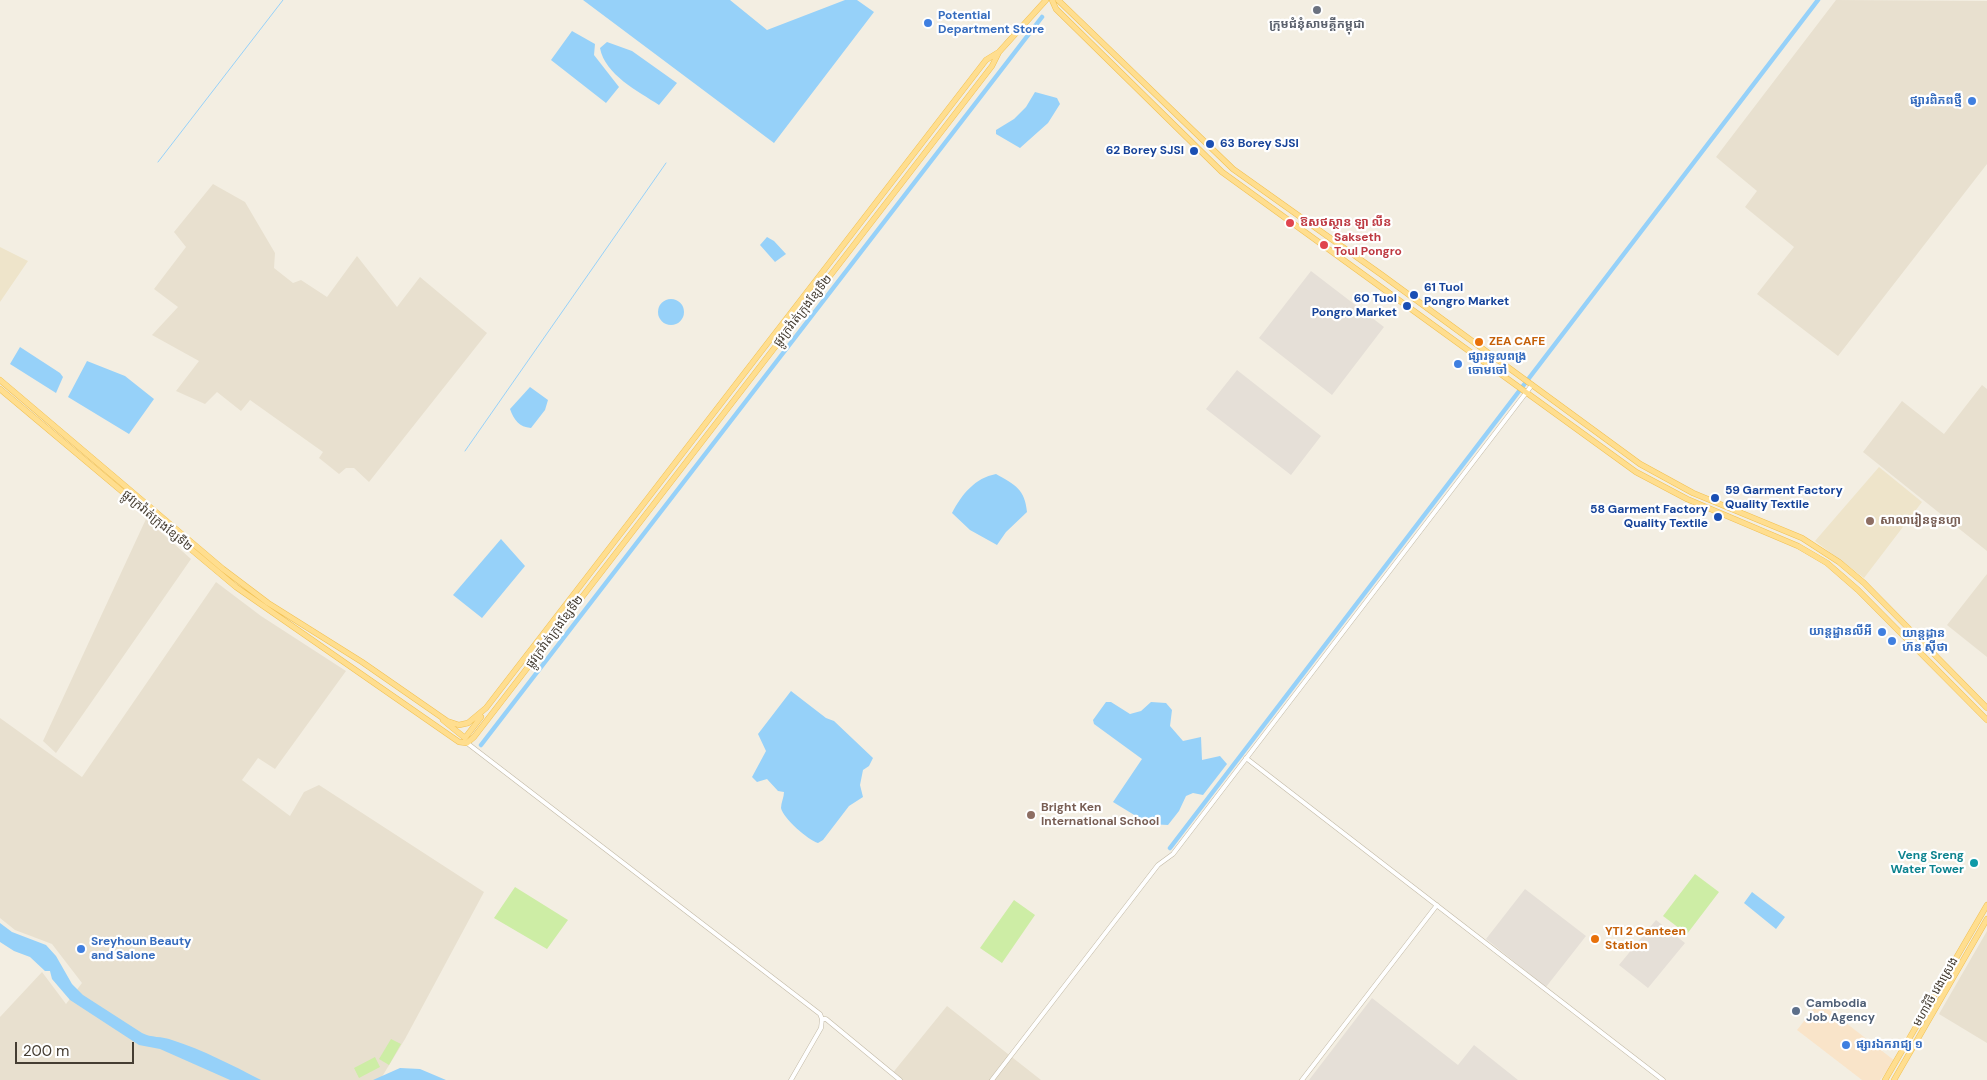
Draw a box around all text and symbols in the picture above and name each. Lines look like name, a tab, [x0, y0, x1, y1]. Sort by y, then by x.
marker: ក្រុមជំនុំសាមគ្គីកម្ពុជា	[1311, 4, 1323, 16]
place label: Potential Department Store	[938, 9, 1044, 37]
marker: Potential Department Store	[922, 17, 934, 29]
place label: ក្រុមជំនុំសាមគ្គីកម្ពុជា	[1269, 18, 1365, 32]
place label: ផ្សារពិភពថ្មី	[1910, 94, 1962, 108]
marker: ផ្សារពិភពថ្មី	[1966, 95, 1978, 107]
place label: 63 Borey SJSI	[1220, 137, 1299, 151]
marker: 63 Borey SJSI	[1204, 138, 1216, 150]
place label: 62 Borey SJSI	[1106, 144, 1184, 158]
marker: 62 Borey SJSI	[1188, 145, 1200, 157]
place label: ឱសថស្ថាន ឡា លីន	[1300, 216, 1391, 230]
marker: ឱសថស្ថាន ឡា លីន	[1284, 217, 1296, 229]
place label: Sakseth Toul Pongro	[1334, 231, 1402, 259]
marker: Sakseth Toul Pongro	[1318, 239, 1330, 251]
street label: ផ្លូវក្រវ៉ាត់ក្រុងខ្សែទី២	[770, 272, 836, 350]
place label: 61 Tuol Pongro Market	[1424, 281, 1509, 309]
marker: 61 Tuol Pongro Market	[1408, 289, 1420, 301]
place label: 60 Tuol Pongro Market	[1312, 292, 1397, 320]
marker: 60 Tuol Pongro Market	[1401, 300, 1413, 312]
place label: ZEA CAFE	[1489, 335, 1545, 349]
marker: ZEA CAFE	[1473, 336, 1485, 348]
place label: ផ្សារទួលពង្រ ចោមចៅ	[1468, 350, 1527, 378]
marker: ផ្សារទួលពង្រ ចោមចៅ	[1452, 358, 1464, 370]
place label: 59 Garment Factory Quality Textile	[1725, 484, 1843, 512]
street label: ផ្លូវក្រវ៉ាត់ក្រុងខ្សែទី២	[119, 487, 195, 555]
marker: 59 Garment Factory Quality Textile	[1709, 492, 1721, 504]
place label: 58 Garment Factory Quality Textile	[1590, 503, 1708, 531]
marker: 58 Garment Factory Quality Textile	[1712, 511, 1724, 523]
place label: សាលារៀនទួនហ្វា	[1880, 514, 1961, 528]
marker: សាលារៀនទួនហ្វា	[1864, 515, 1876, 527]
street label: ផ្លូវក្រវ៉ាត់ក្រុងខ្សែទី២	[523, 593, 587, 671]
place label: យាន្ដដ្ឋានលីអី	[1809, 625, 1872, 639]
marker: យាន្ដដ្ឋានលីអី	[1876, 626, 1888, 638]
place label: យាន្ដដ្ឋាន ហ៊ន ស៊ីថា	[1902, 627, 1948, 655]
marker: យាន្ដដ្ឋាន ហ៊ន ស៊ីថា	[1886, 635, 1898, 647]
place label: Bright Ken International School	[1041, 801, 1159, 829]
marker: Bright Ken International School	[1025, 809, 1037, 821]
place label: Veng Sreng Water Tower	[1891, 849, 1964, 877]
marker: Veng Sreng Water Tower	[1968, 857, 1980, 869]
place label: YTI 2 Canteen Station	[1605, 925, 1686, 953]
marker: YTI 2 Canteen Station	[1589, 933, 1601, 945]
place label: Sreyhoun Beauty and Salone	[91, 935, 191, 963]
marker: Sreyhoun Beauty and Salone	[75, 943, 87, 955]
street label: មហាវិថី វេងស្រេង	[1910, 955, 1962, 1029]
place label: Cambodia Job Agency	[1806, 997, 1875, 1025]
marker: Cambodia Job Agency	[1790, 1005, 1802, 1017]
scale bar	[18, 1032, 136, 1064]
place label: ផ្សារឯករាជ្យ ១	[1856, 1038, 1923, 1052]
marker: ផ្សារឯករាជ្យ ១	[1840, 1039, 1852, 1051]
text: 200 m	[23, 1041, 69, 1061]

